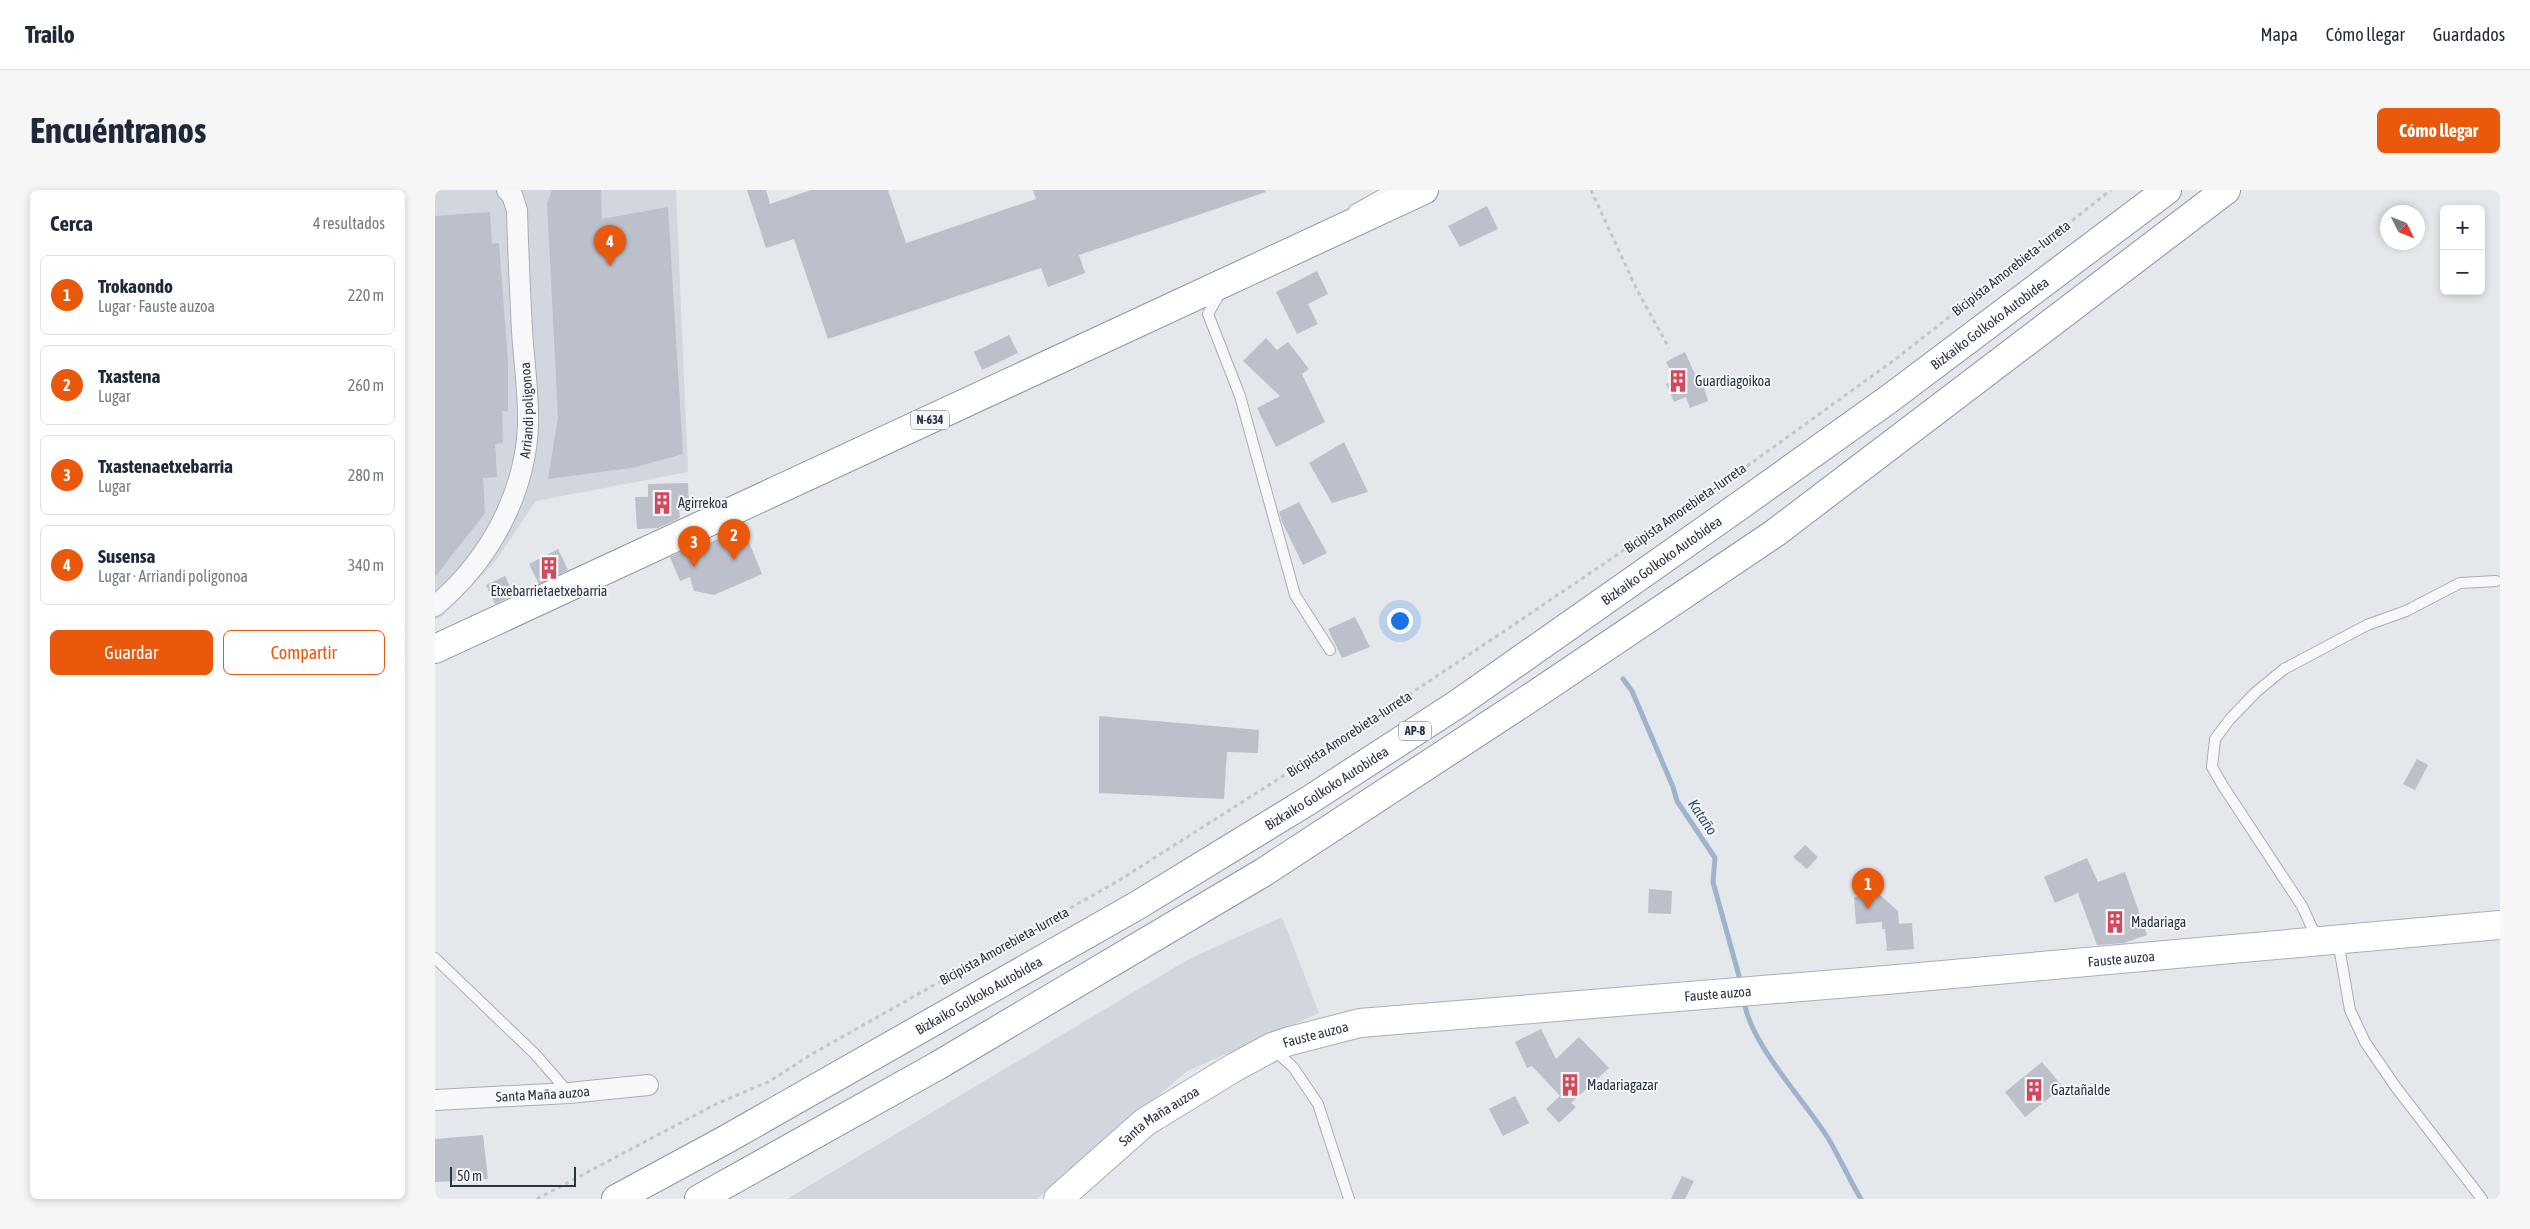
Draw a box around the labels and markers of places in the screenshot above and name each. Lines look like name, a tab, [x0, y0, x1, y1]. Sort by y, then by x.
pin: 4	[594, 225, 626, 266]
building icon: Guardiagoikoa	[1665, 368, 1691, 394]
place label: Guardiagoikoa	[1695, 373, 1771, 389]
building icon: Agirrekoa	[649, 490, 675, 516]
place label: Agirrekoa	[678, 495, 728, 511]
pin: 2	[718, 519, 750, 560]
pin: 3	[678, 526, 710, 567]
building icon: Etxebarrietaetxebarria	[536, 555, 562, 581]
place label: Etxebarrietaetxebarria	[491, 583, 607, 599]
pin: 1	[1852, 868, 1884, 909]
building icon: Madariaga	[2102, 909, 2128, 935]
place label: Madariaga	[2131, 914, 2186, 930]
building icon: Madariagazar	[1557, 1072, 1583, 1098]
place label: Madariagazar	[1587, 1077, 1659, 1093]
building icon: Gaztañalde	[2021, 1077, 2047, 1103]
place label: Gaztañalde	[2051, 1082, 2110, 1098]

